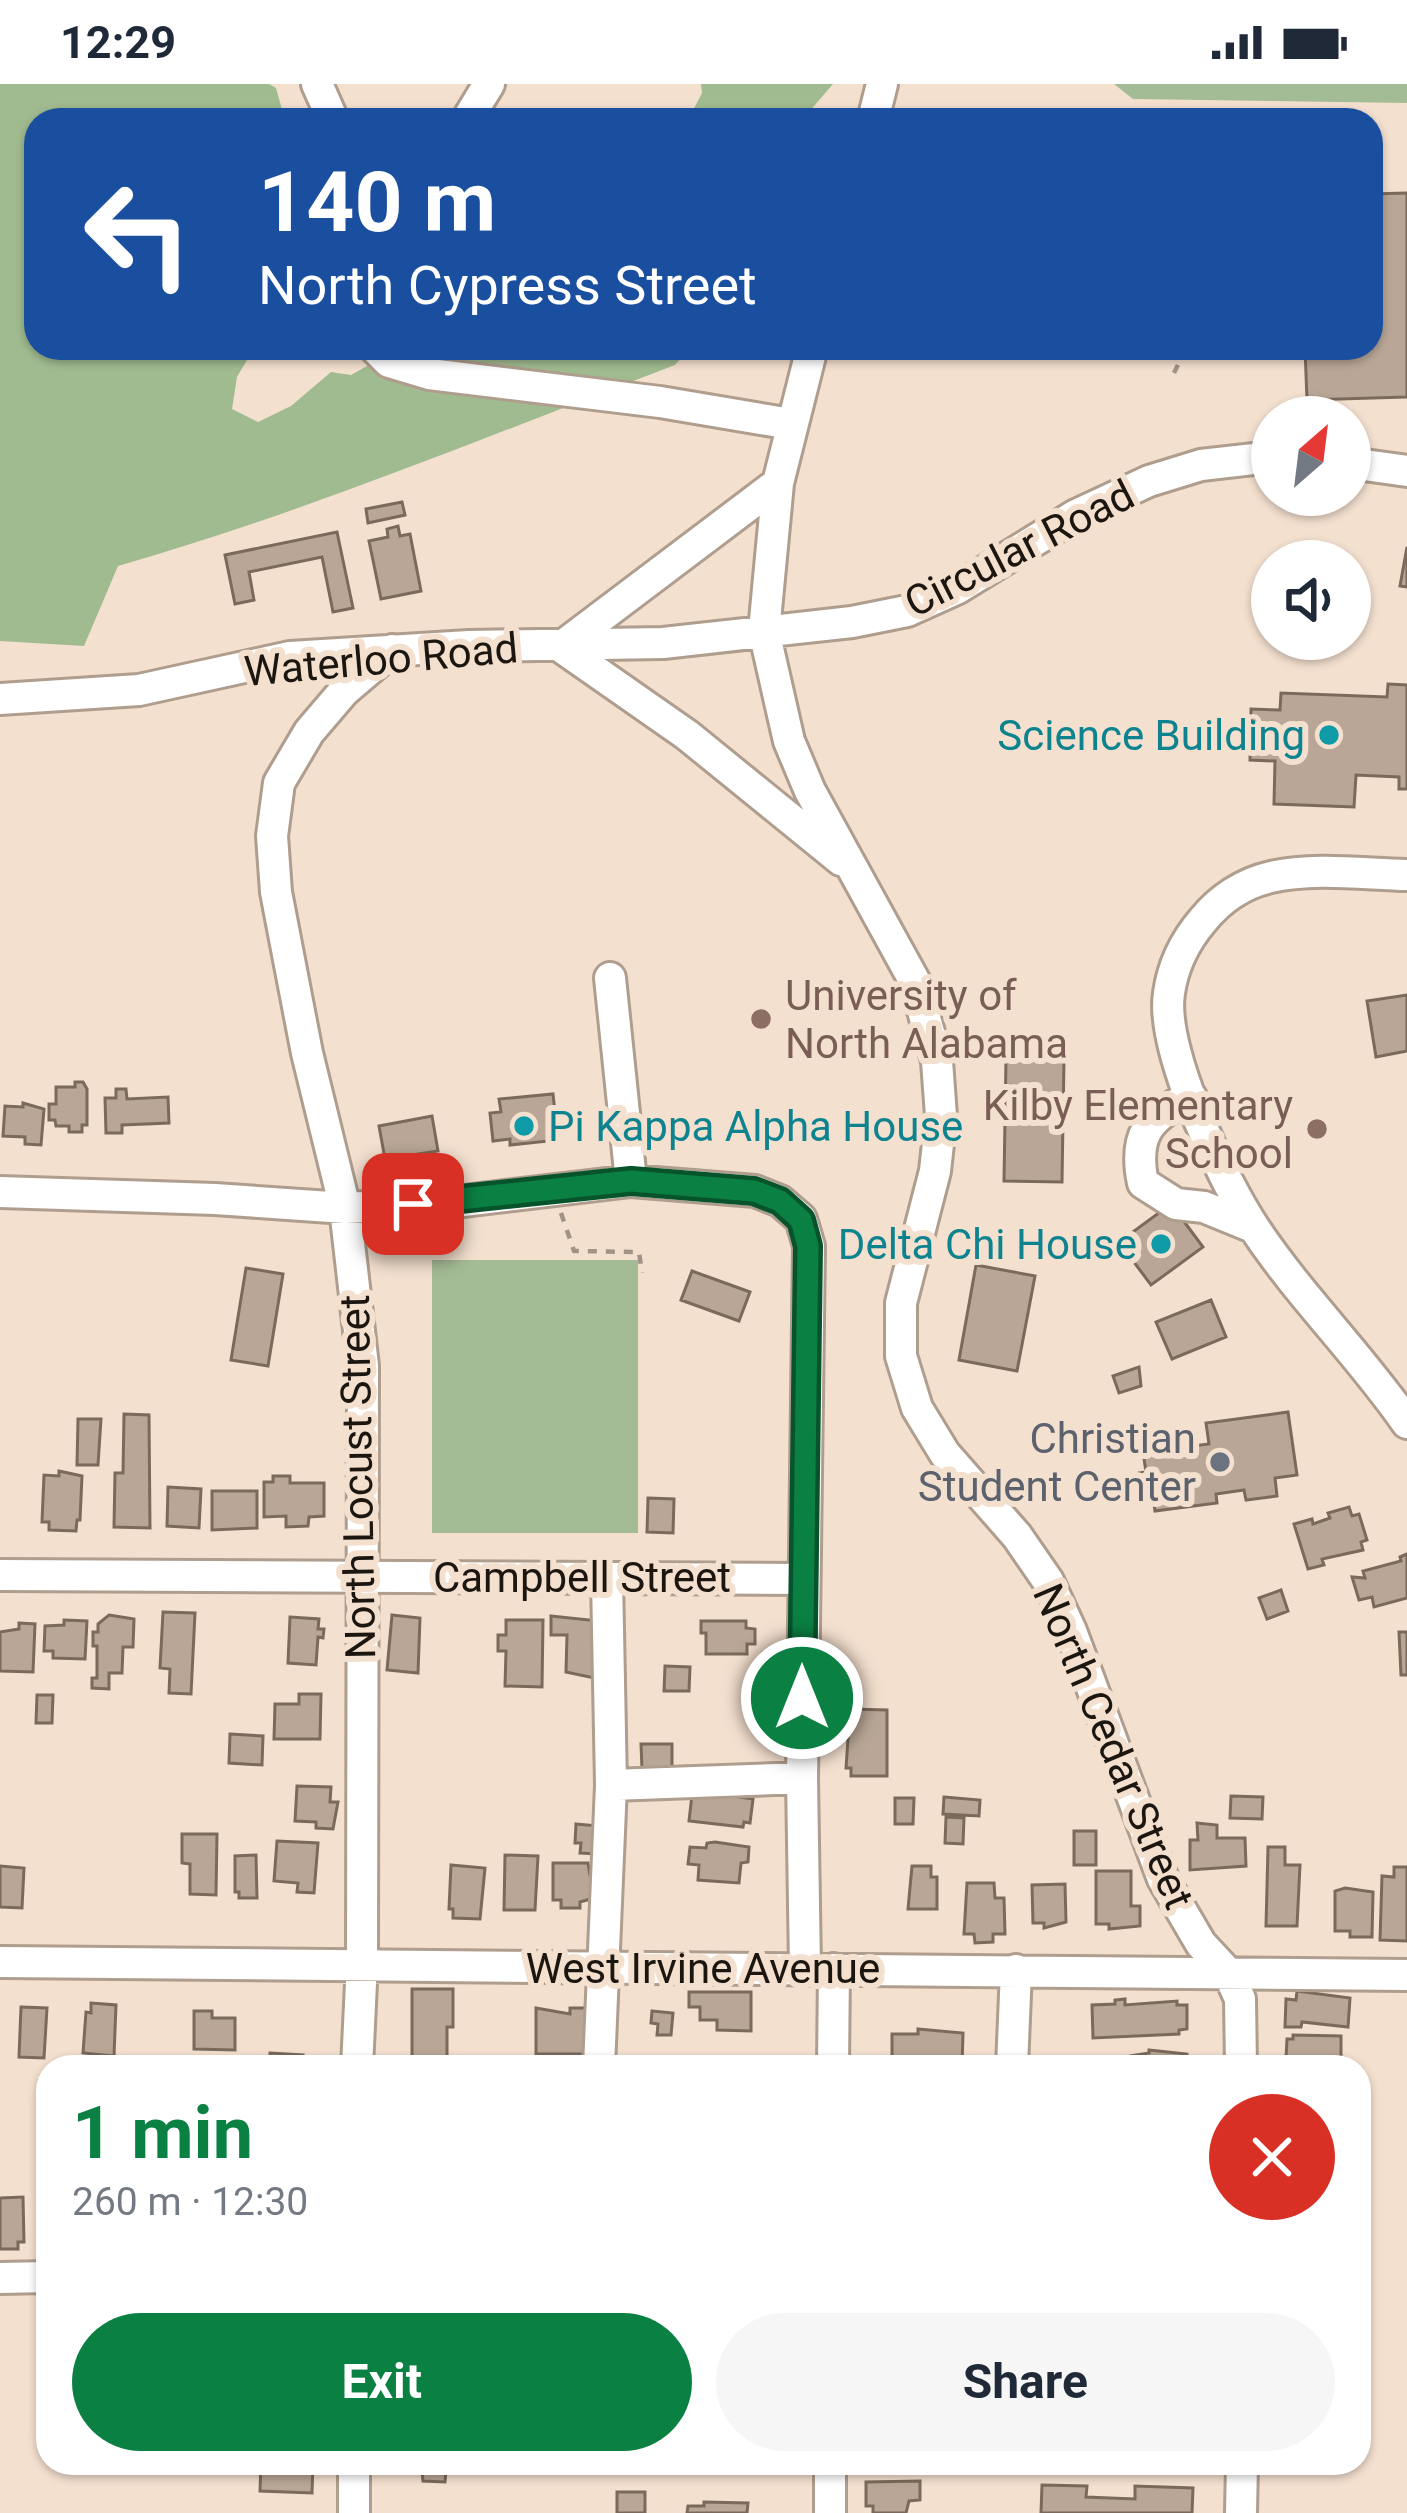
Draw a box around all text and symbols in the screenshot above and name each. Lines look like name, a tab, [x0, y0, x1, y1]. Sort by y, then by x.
text: 12:29	[60, 16, 176, 69]
text: 140 m	[258, 153, 496, 252]
icon: left	[60, 156, 216, 312]
text: North Cypress Street	[258, 254, 757, 317]
north arrow	[1251, 396, 1371, 516]
map controls	[1251, 396, 1371, 660]
street label: Circular Road	[896, 470, 1142, 627]
button: sound	[1251, 540, 1371, 660]
street label: Waterloo Road	[242, 623, 520, 696]
place label: Science Building	[997, 711, 1305, 760]
marker: Science Building	[1316, 722, 1342, 748]
place label: University of North Alabama	[785, 971, 1068, 1068]
marker: University of North Alabama	[748, 1006, 774, 1032]
place label: Kilby Elementary School	[983, 1081, 1293, 1178]
place label: Pi Kappa Alpha House	[548, 1102, 963, 1151]
marker: Pi Kappa Alpha House	[511, 1113, 537, 1139]
marker: Kilby Elementary School	[1304, 1116, 1330, 1142]
pin	[362, 1153, 464, 1255]
icon: arrive	[380, 1171, 446, 1237]
place label: Delta Chi House	[838, 1220, 1137, 1269]
marker: Delta Chi House	[1148, 1231, 1174, 1257]
street label: North Locust Street	[330, 1294, 385, 1660]
place label: Christian Student Center	[918, 1414, 1196, 1511]
marker: Christian Student Center	[1207, 1449, 1233, 1475]
street label: Campbell Street	[433, 1553, 731, 1602]
street label: North Cedar Street	[1023, 1576, 1204, 1916]
position arrow	[739, 1635, 865, 1761]
street label: West Irvine Avenue	[526, 1944, 880, 1993]
text: 1 min	[72, 2091, 253, 2176]
button: close	[1209, 2094, 1335, 2220]
text: 260 m · 12:30	[72, 2179, 308, 2225]
button: Exit	[72, 2313, 692, 2451]
button: Share	[716, 2313, 1335, 2451]

